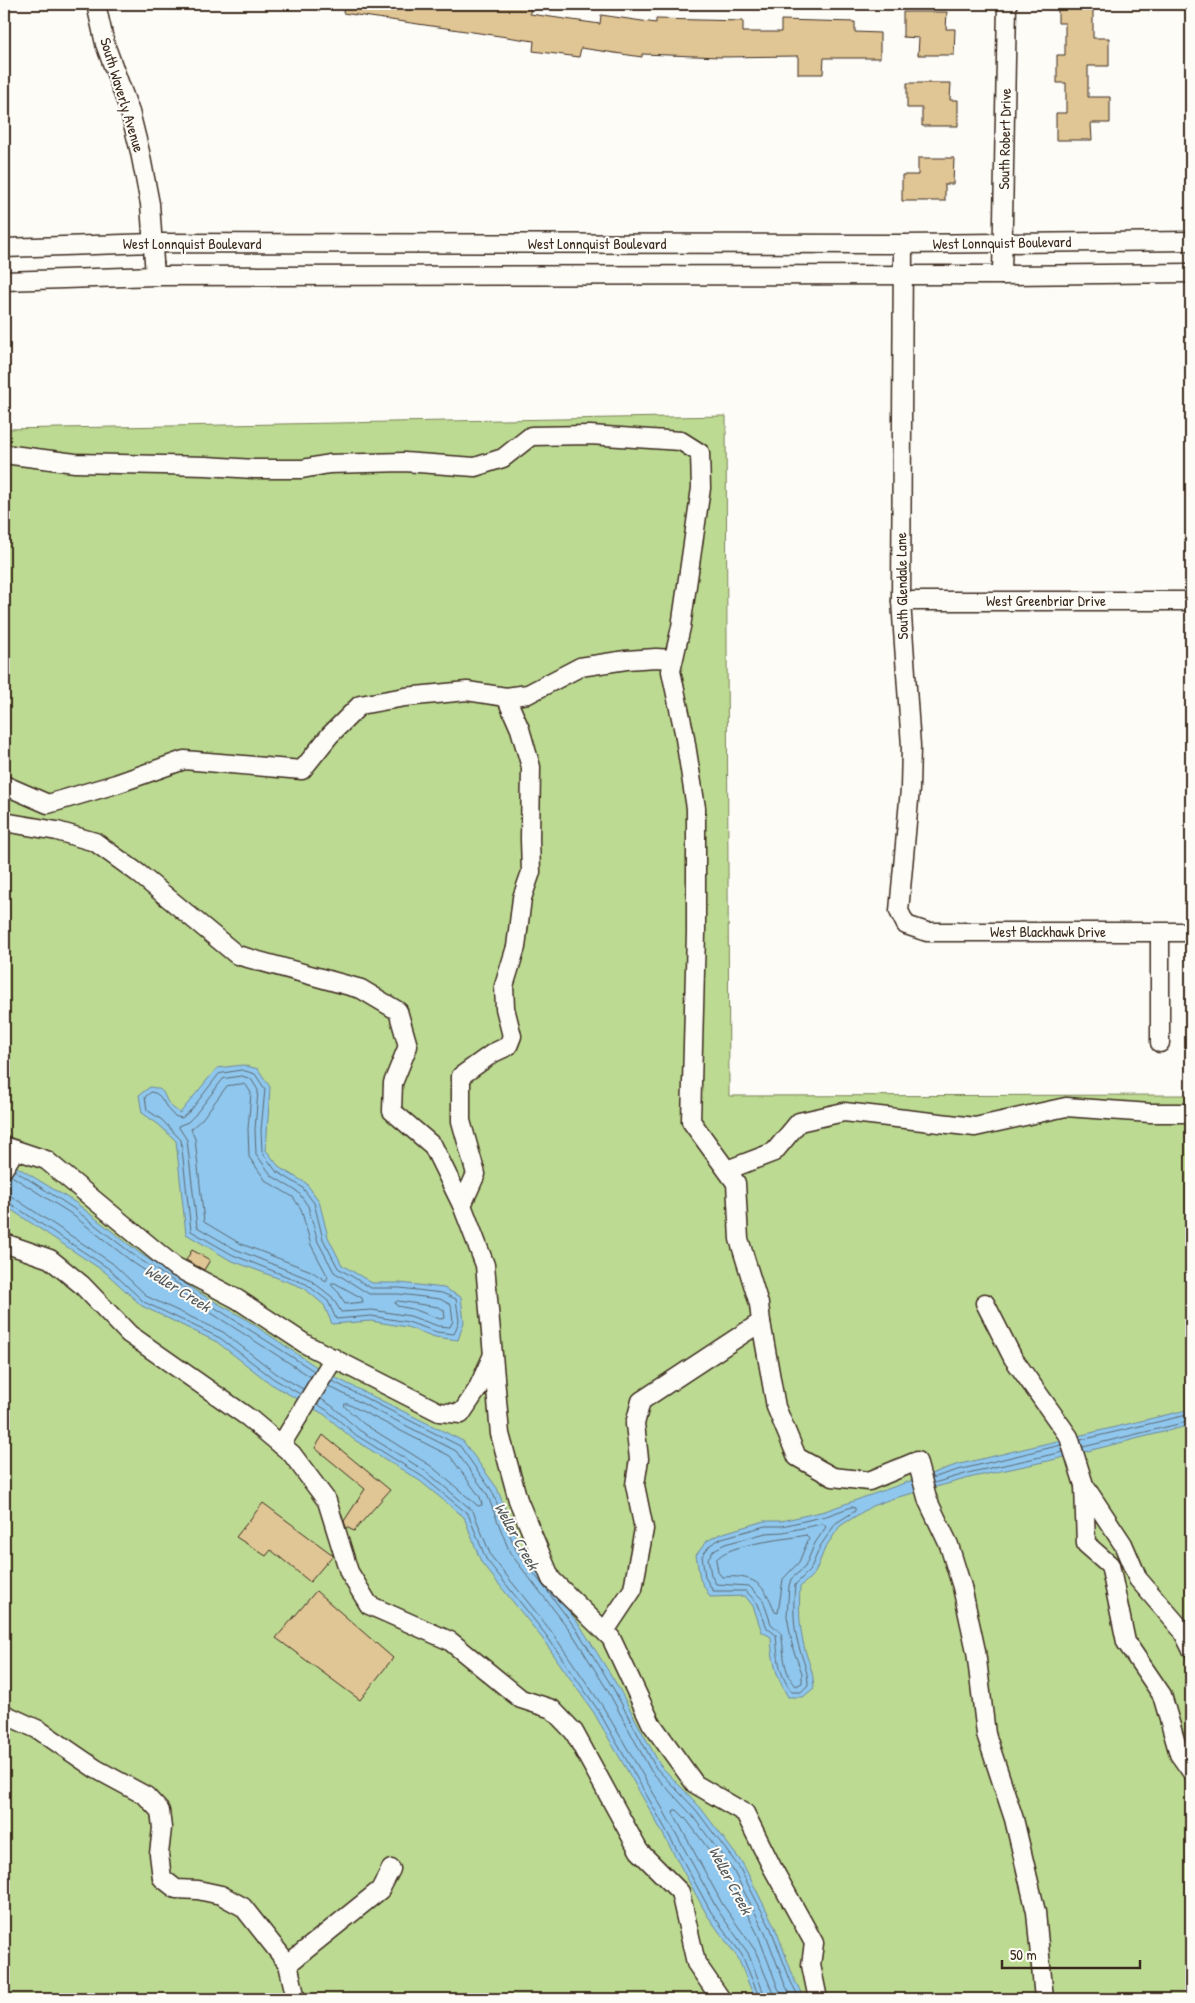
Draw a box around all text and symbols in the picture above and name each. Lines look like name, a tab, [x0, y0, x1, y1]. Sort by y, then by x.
street label: South Waverly Avenue	[95, 35, 150, 155]
street label: South Robert Drive	[993, 88, 1016, 190]
street label: West Lonnquist Boulevard	[933, 231, 1072, 254]
street label: West Lonnquist Boulevard	[123, 233, 261, 254]
street label: West Lonnquist Boulevard	[528, 233, 666, 254]
street label: South Glendale Lane	[890, 532, 913, 640]
street label: West Greenbriar Drive	[986, 590, 1106, 611]
street label: West Blackhawk Drive	[990, 921, 1106, 942]
water label: Weller Creek	[141, 1259, 216, 1318]
water label: Weller Creek	[490, 1498, 545, 1575]
water label: Weller Creek	[704, 1842, 759, 1919]
scale bar	[1002, 1938, 1140, 1970]
text: 50 m	[1010, 1944, 1037, 1965]

